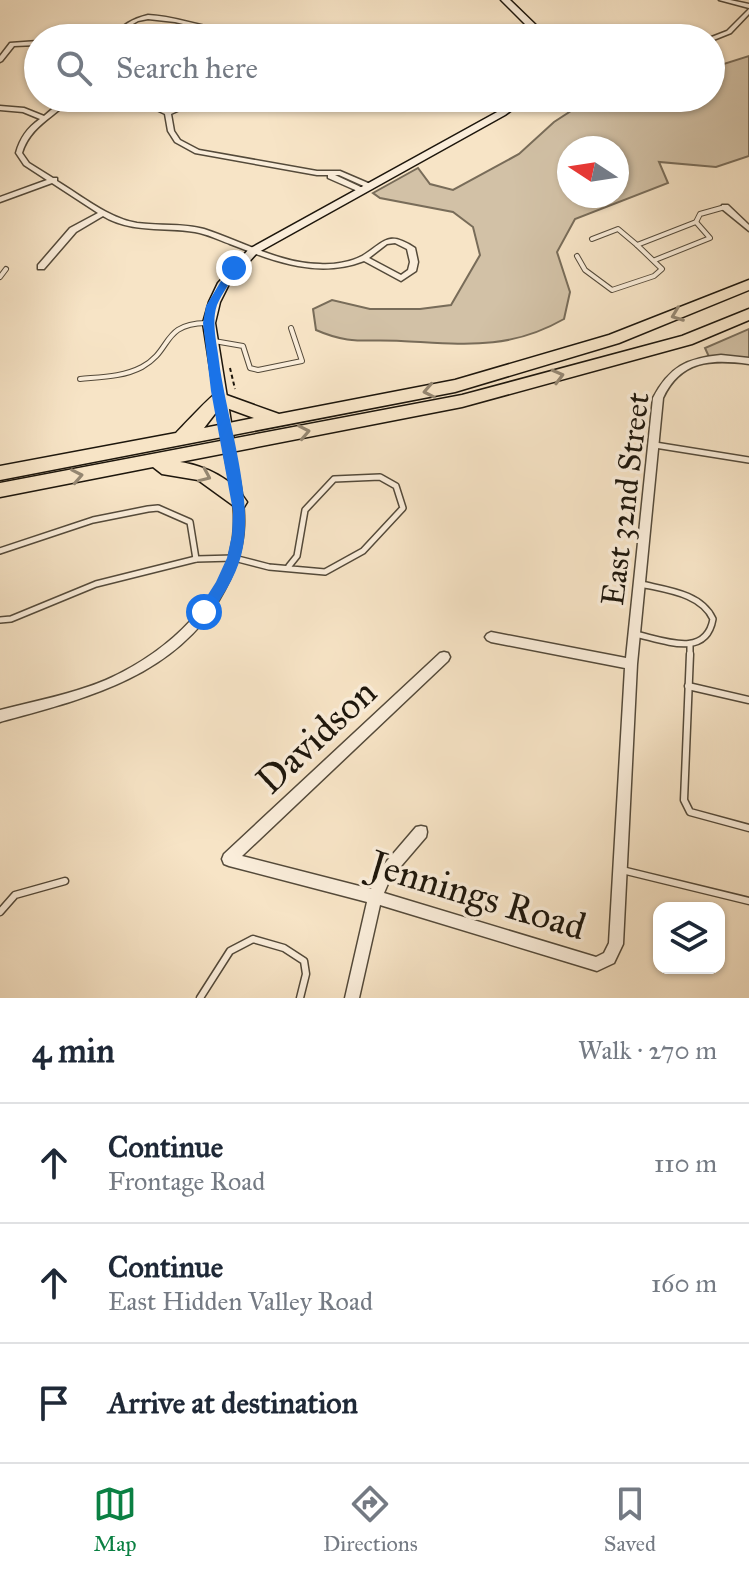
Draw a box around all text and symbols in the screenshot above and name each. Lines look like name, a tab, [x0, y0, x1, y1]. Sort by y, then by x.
search box	[24, 24, 725, 112]
icon: search	[52, 46, 96, 90]
text: Search here	[116, 50, 258, 86]
north arrow	[557, 136, 629, 208]
route end	[216, 250, 252, 286]
one-way arrow	[671, 305, 685, 322]
one-way arrow	[551, 369, 565, 386]
one-way arrow	[423, 382, 436, 399]
street label: East 32nd Street	[593, 390, 658, 608]
one-way arrow	[297, 424, 311, 441]
one-way arrow	[197, 466, 211, 482]
one-way arrow	[70, 468, 83, 485]
route start	[186, 594, 222, 630]
street label: Davidson	[246, 669, 386, 803]
street label: Jennings Road	[360, 839, 592, 951]
map controls	[653, 902, 725, 974]
button: layers	[653, 902, 725, 974]
text: 4 min	[32, 1030, 115, 1071]
text: Walk · 270 m	[578, 1034, 717, 1066]
text: Continue	[108, 1129, 223, 1165]
icon: ahead	[32, 1141, 76, 1185]
text: 110 m	[654, 1147, 717, 1179]
text: Frontage Road	[108, 1165, 265, 1197]
text: Continue	[108, 1249, 223, 1285]
icon: ahead	[32, 1261, 76, 1305]
text: 160 m	[651, 1267, 717, 1299]
text: East Hidden Valley Road	[108, 1285, 373, 1317]
icon: arrive	[32, 1381, 76, 1425]
text: Arrive at destination	[108, 1385, 358, 1421]
tab: Map	[93, 1482, 137, 1557]
tab: Directions	[323, 1482, 418, 1557]
tab: Saved	[604, 1482, 656, 1557]

